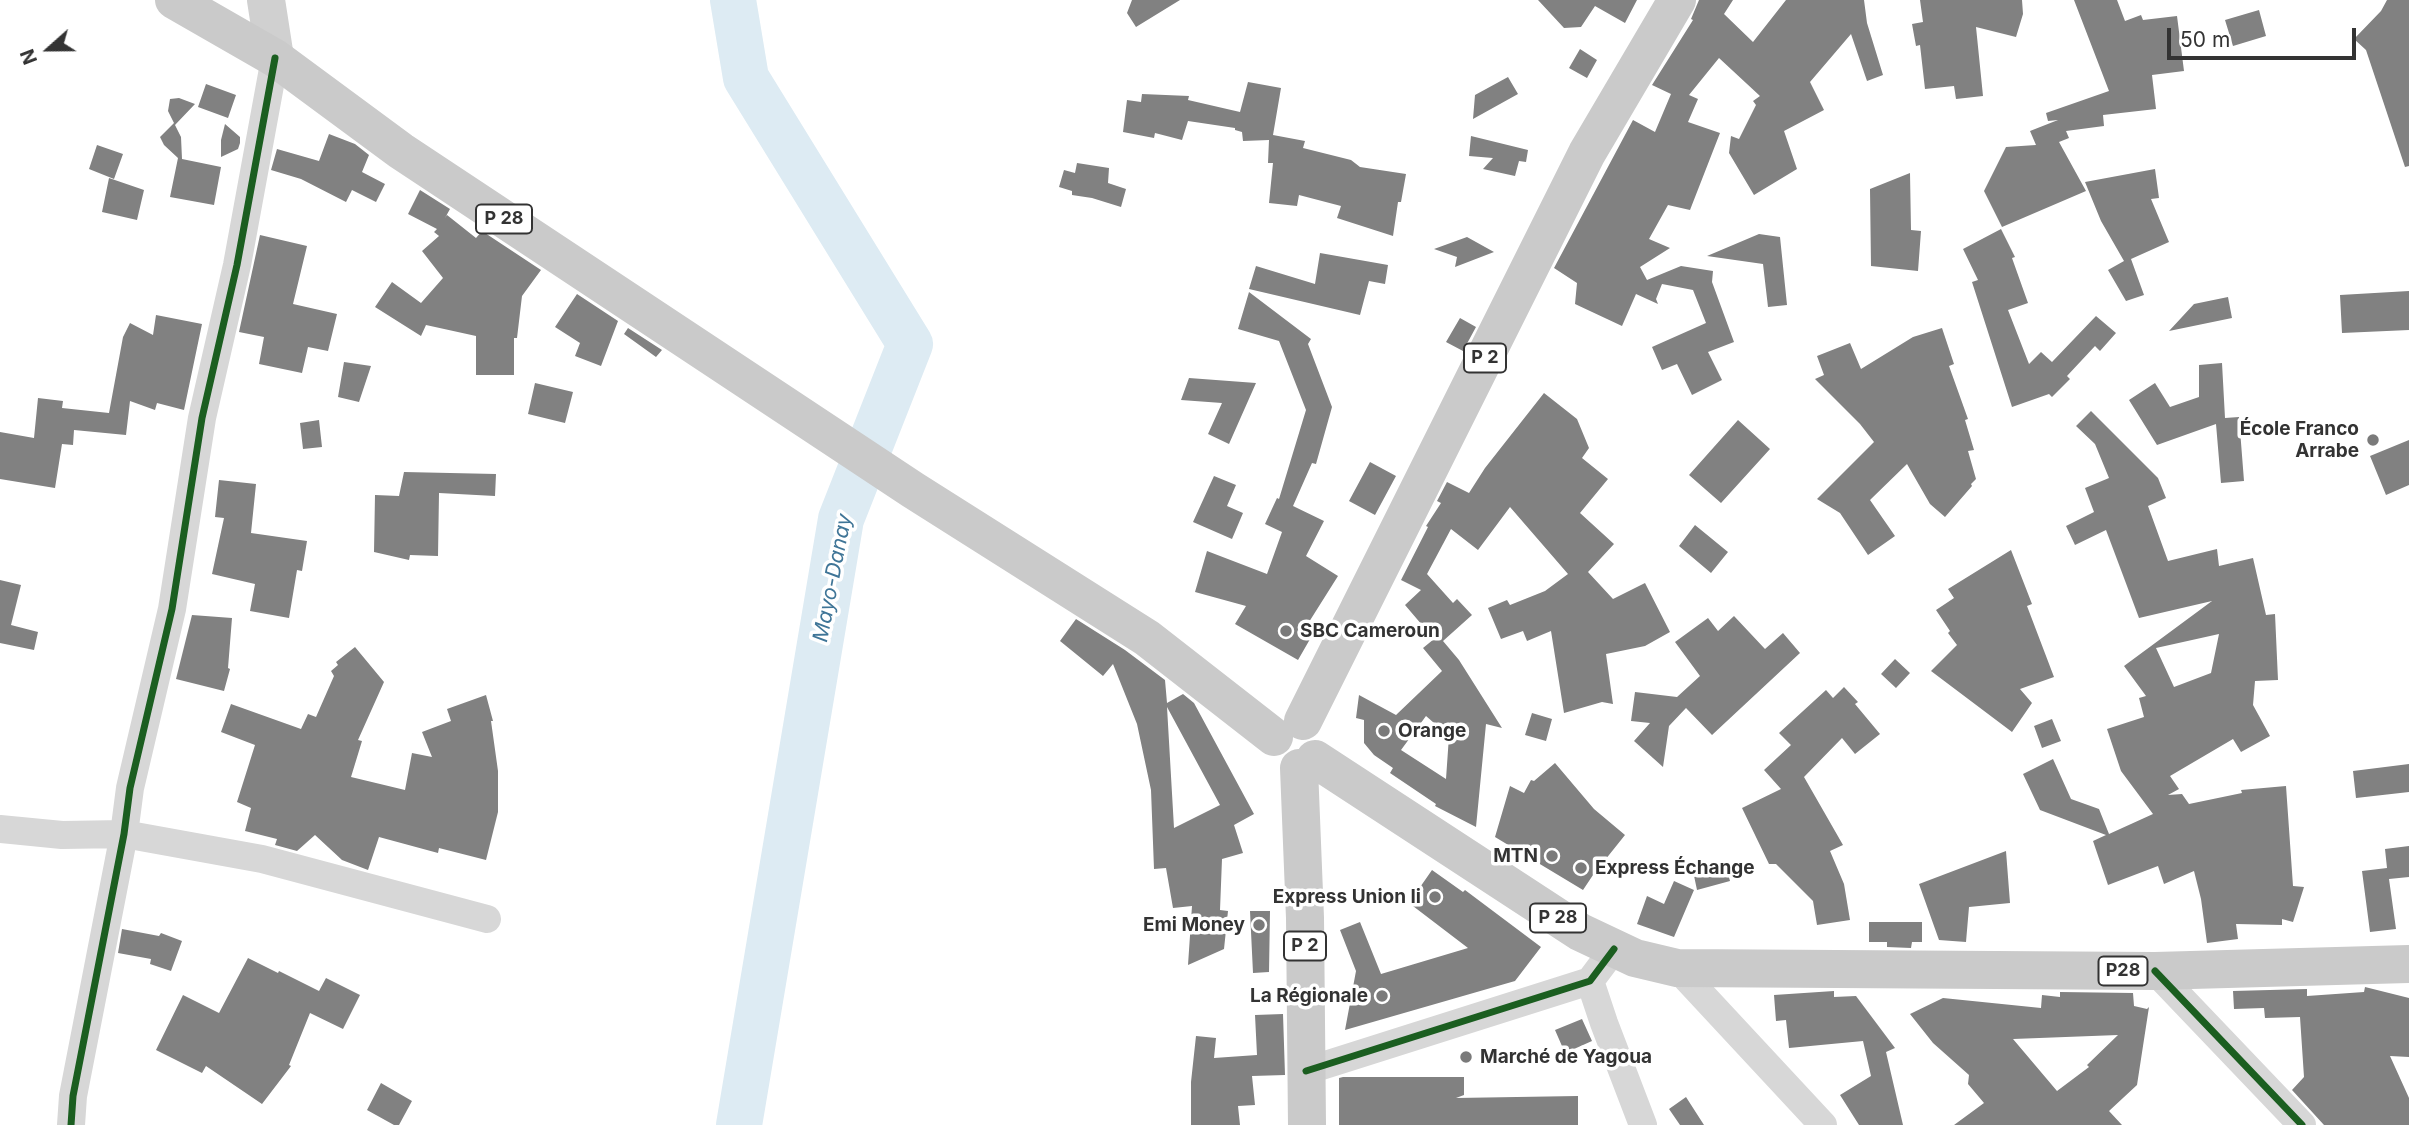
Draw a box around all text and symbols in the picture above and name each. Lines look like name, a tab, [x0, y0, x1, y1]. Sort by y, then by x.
north arrow	[14, 14, 84, 84]
scale bar	[2171, 14, 2360, 58]
text: 50 m	[2180, 27, 2230, 52]
text: N	[16, 46, 42, 68]
road number: P 28	[476, 204, 532, 233]
road number: P 2	[1464, 344, 1506, 372]
place label: École Franco Arrabe	[2240, 418, 2359, 462]
marker: École Franco Arrabe	[2365, 432, 2381, 448]
water label: Mayo-Danay	[808, 512, 858, 644]
place label: SBC Cameroun	[1300, 620, 1440, 642]
marker: SBC Cameroun	[1278, 623, 1294, 639]
place label: Orange	[1398, 720, 1466, 742]
marker: Orange	[1376, 723, 1392, 739]
place label: MTN	[1493, 845, 1538, 867]
marker: MTN	[1544, 848, 1560, 864]
place label: Express Échange	[1595, 857, 1755, 879]
marker: Express Échange	[1573, 860, 1589, 876]
place label: Express Union Ii	[1273, 886, 1421, 908]
marker: Express Union Ii	[1427, 889, 1443, 905]
road number: P 28	[1530, 903, 1586, 932]
place label: Emi Money	[1143, 914, 1245, 936]
marker: Emi Money	[1251, 917, 1267, 933]
road number: P 2	[1284, 931, 1326, 960]
road number: P28	[2098, 956, 2148, 986]
place label: La Régionale	[1250, 985, 1368, 1007]
marker: La Régionale	[1374, 988, 1390, 1004]
place label: Marché de Yagoua	[1480, 1046, 1652, 1068]
marker: Marché de Yagoua	[1458, 1049, 1474, 1065]

